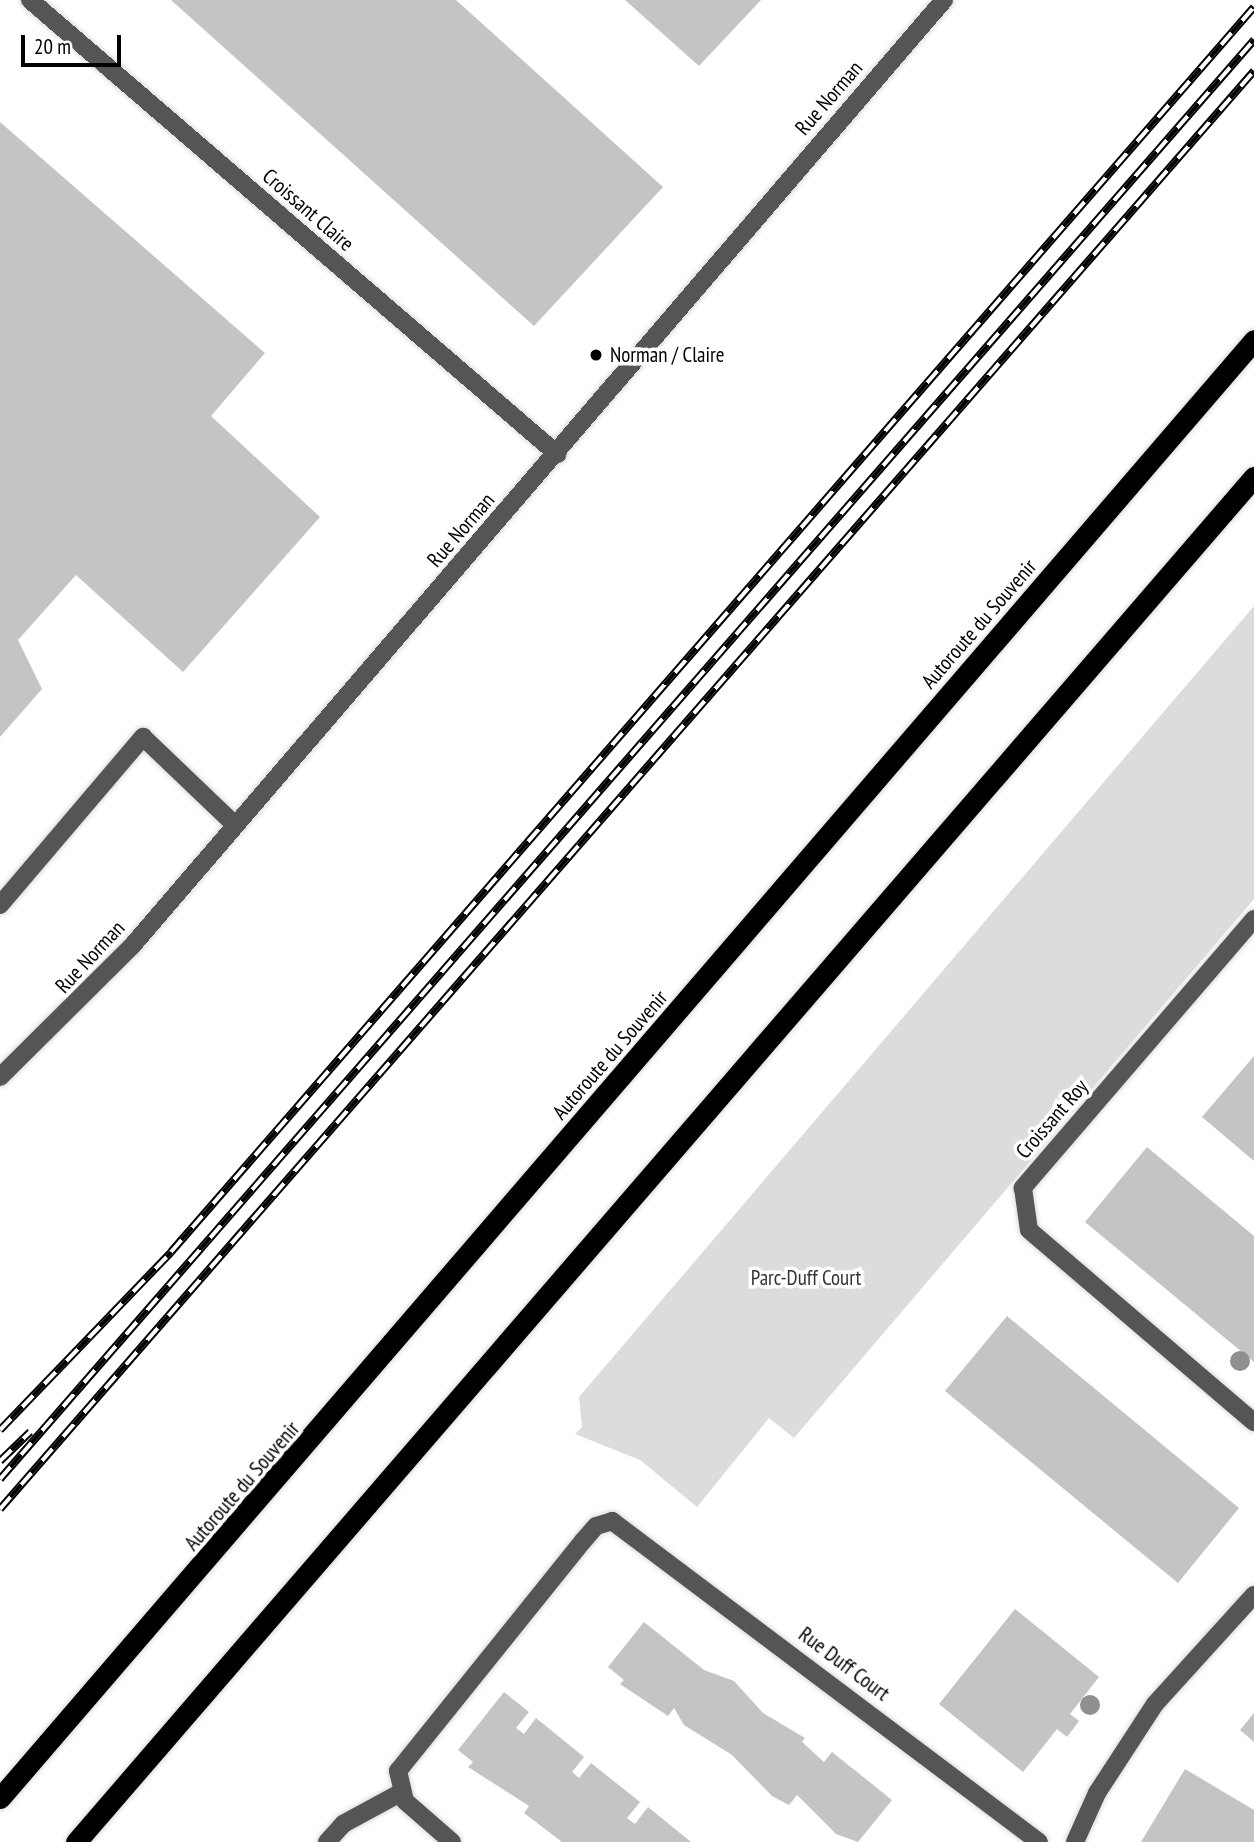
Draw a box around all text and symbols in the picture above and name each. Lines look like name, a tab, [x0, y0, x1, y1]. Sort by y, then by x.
scale bar	[24, 21, 124, 65]
text: 20 m	[34, 33, 71, 60]
street label: Rue Norman	[790, 56, 868, 140]
street label: Croissant Claire	[257, 164, 359, 256]
place label: Norman / Claire	[610, 342, 724, 368]
marker: Norman / Claire	[588, 347, 604, 363]
street label: Rue Norman	[422, 488, 500, 572]
street label: Autoroute du Souvenir	[916, 554, 1042, 694]
street label: Rue Norman	[50, 916, 130, 998]
street label: Autoroute du Souvenir	[547, 985, 673, 1125]
street label: Croissant Roy	[1011, 1074, 1093, 1164]
park label: Parc-Duff Court	[751, 1265, 861, 1291]
street label: Autoroute du Souvenir	[179, 1416, 305, 1556]
street label: Rue Duff Court	[794, 1622, 894, 1706]

